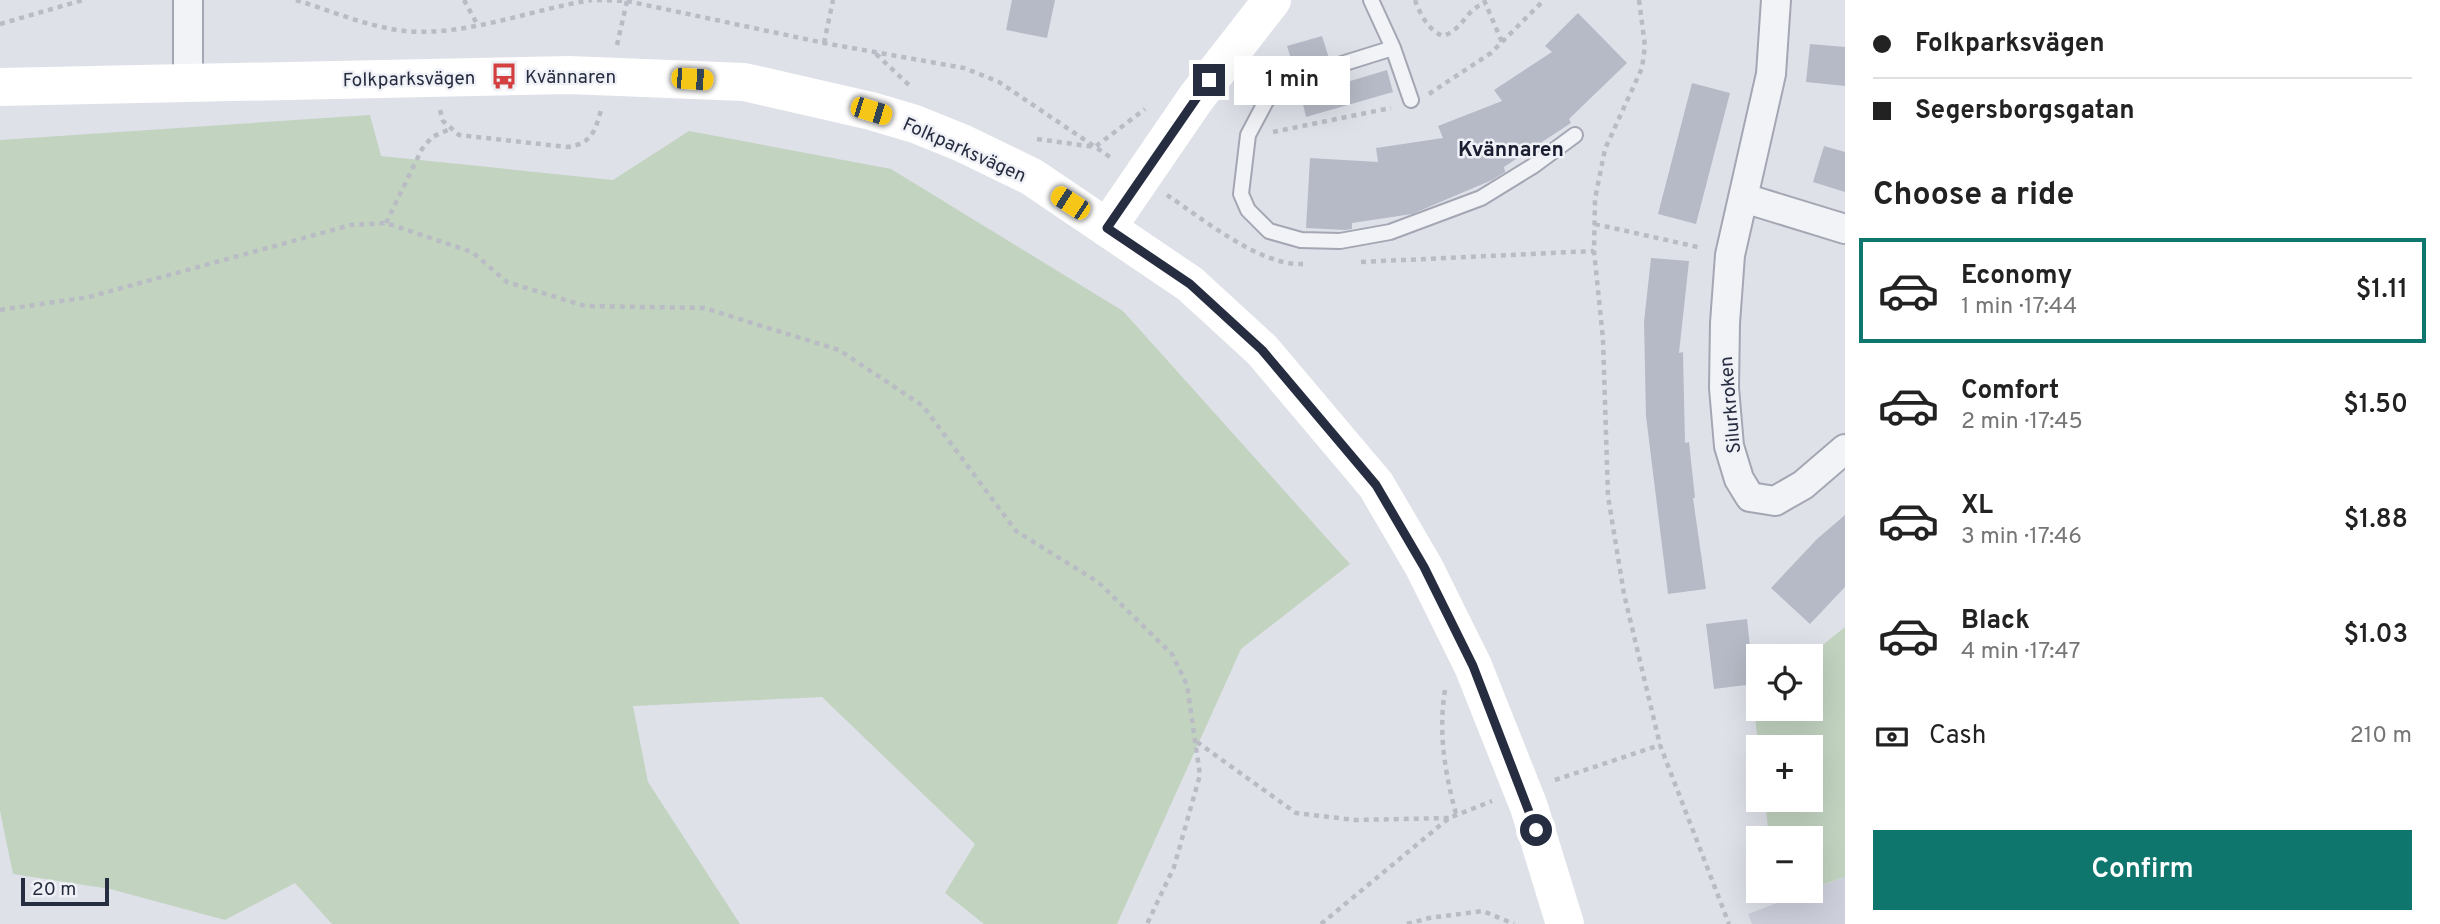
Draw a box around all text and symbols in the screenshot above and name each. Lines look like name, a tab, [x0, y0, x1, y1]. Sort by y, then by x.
text: Folkparksvägen	[1915, 28, 2105, 61]
callout: 1 min	[1234, 56, 1349, 104]
bus stop icon: Kvännaren	[489, 61, 519, 91]
route end	[1193, 64, 1225, 96]
place label: Kvännaren	[525, 66, 616, 90]
text: 1 min	[1265, 66, 1319, 95]
street label: Folkparksvägen	[342, 67, 476, 93]
car	[671, 67, 714, 91]
car	[848, 95, 895, 127]
text: Segersborgsgatan	[1915, 95, 2135, 128]
street label: Folkparksvägen	[899, 113, 1030, 189]
district label: Kvännaren	[1458, 137, 1564, 164]
text: Choose a ride	[1873, 176, 2074, 216]
car	[1047, 183, 1094, 223]
icon: car	[1877, 259, 1940, 322]
text: Economy	[1961, 260, 2072, 293]
text: $1.11	[2356, 274, 2408, 307]
text: 1 min · 17:44	[1961, 293, 2077, 322]
street label: Silurkroken	[1715, 355, 1747, 455]
icon: car	[1877, 374, 1940, 437]
text: Comfort	[1961, 375, 2059, 408]
text: $1.50	[2343, 389, 2408, 422]
text: 2 min · 17:45	[1961, 408, 2083, 437]
icon: car	[1877, 489, 1940, 552]
text: XL	[1961, 490, 1993, 523]
text: $1.88	[2344, 504, 2408, 537]
text: 3 min · 17:46	[1961, 523, 2082, 552]
icon: car	[1877, 604, 1940, 667]
text: Black	[1961, 605, 2030, 638]
text: $1.03	[2344, 619, 2408, 652]
text: 4 min · 17:47	[1961, 638, 2081, 667]
map controls	[1746, 644, 1823, 903]
button: locate	[1746, 644, 1823, 721]
icon: cash	[1873, 718, 1911, 756]
text: Cash	[1929, 720, 1986, 753]
text: 210 m	[2350, 722, 2412, 751]
button: +	[1746, 735, 1823, 812]
route start	[1520, 814, 1552, 846]
button: −	[1746, 826, 1823, 903]
button: Confirm	[1873, 830, 2412, 910]
scale bar	[21, 875, 108, 907]
text: 20 m	[32, 878, 76, 902]

